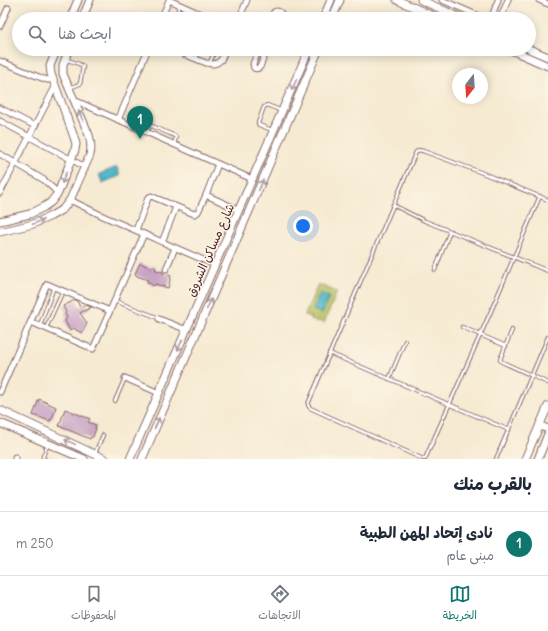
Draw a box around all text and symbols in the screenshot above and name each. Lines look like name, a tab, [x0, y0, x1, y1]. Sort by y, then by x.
search box	[12, 12, 536, 56]
icon: search	[26, 23, 48, 45]
text: ابحث هنا	[58, 24, 112, 43]
north arrow	[452, 68, 488, 104]
one-way arrow	[290, 78, 297, 90]
pin: 1	[127, 106, 153, 139]
one-way arrow	[77, 111, 84, 123]
one-way arrow	[59, 171, 67, 183]
one-way arrow	[257, 179, 265, 191]
street label: شارع مساكن الشروق	[183, 201, 239, 300]
your location	[293, 216, 313, 236]
one-way arrow	[31, 218, 43, 225]
one-way arrow	[206, 298, 213, 310]
one-way arrow	[176, 338, 183, 350]
one-way arrow	[154, 418, 161, 430]
one-way arrow	[64, 438, 76, 445]
text: بالقرب منك	[453, 473, 532, 495]
text: نادى إتحاد المهن الطبية	[360, 523, 494, 542]
text: 250 m	[16, 535, 54, 552]
text: 1	[516, 535, 522, 552]
text: مبنى عام	[446, 547, 494, 564]
tab: المحفوظات	[71, 583, 116, 625]
tab: الاتجاهات	[258, 583, 301, 625]
tab: الخريطة	[443, 583, 477, 625]

